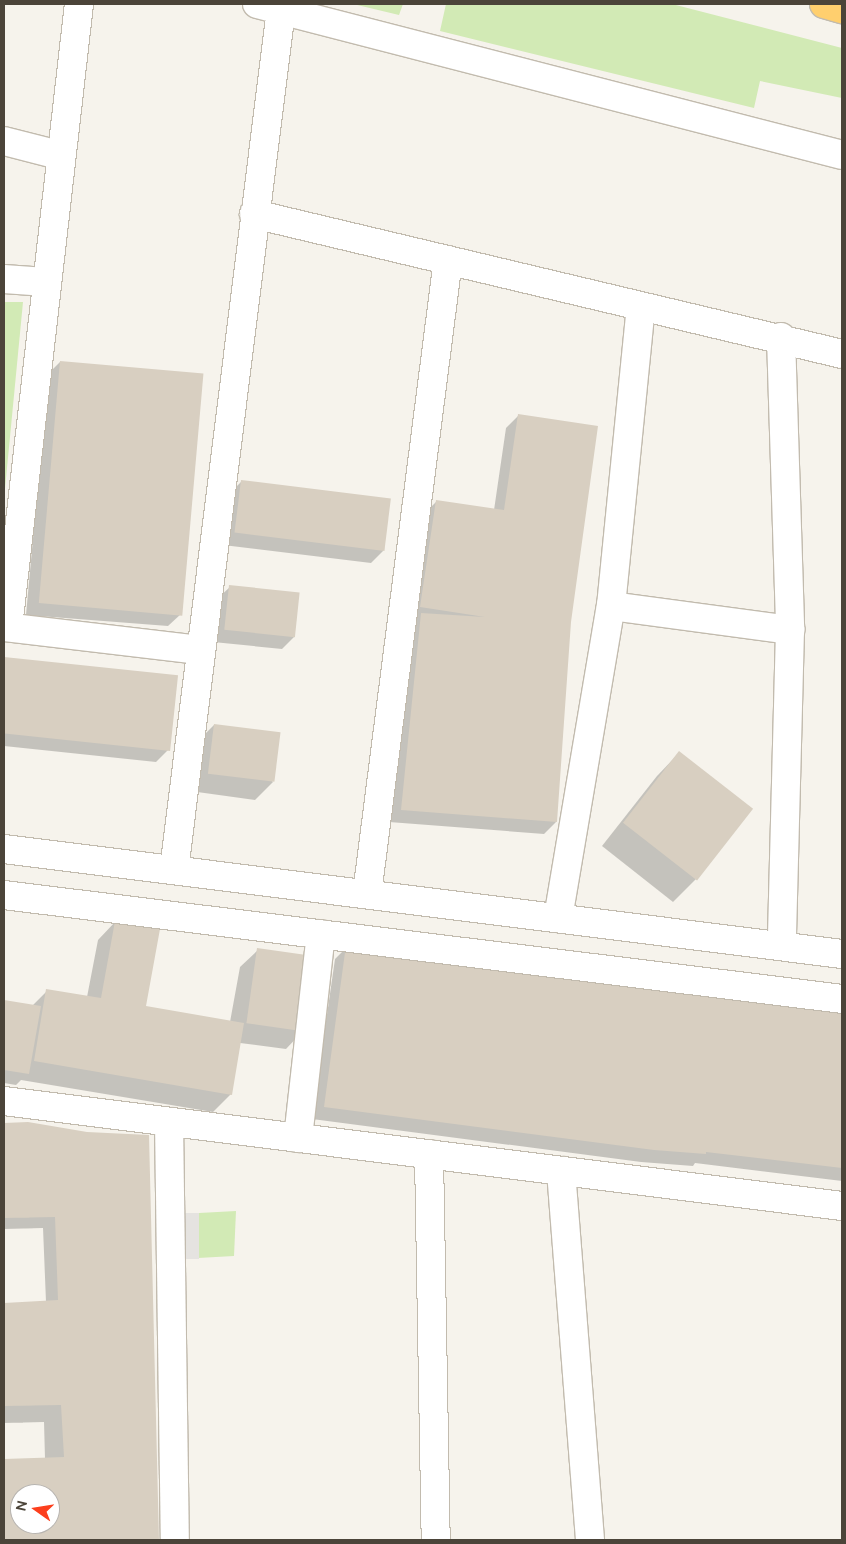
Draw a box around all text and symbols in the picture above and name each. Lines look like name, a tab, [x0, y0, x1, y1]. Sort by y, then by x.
north arrow	[10, 1484, 60, 1534]
text: N	[12, 1499, 30, 1513]

